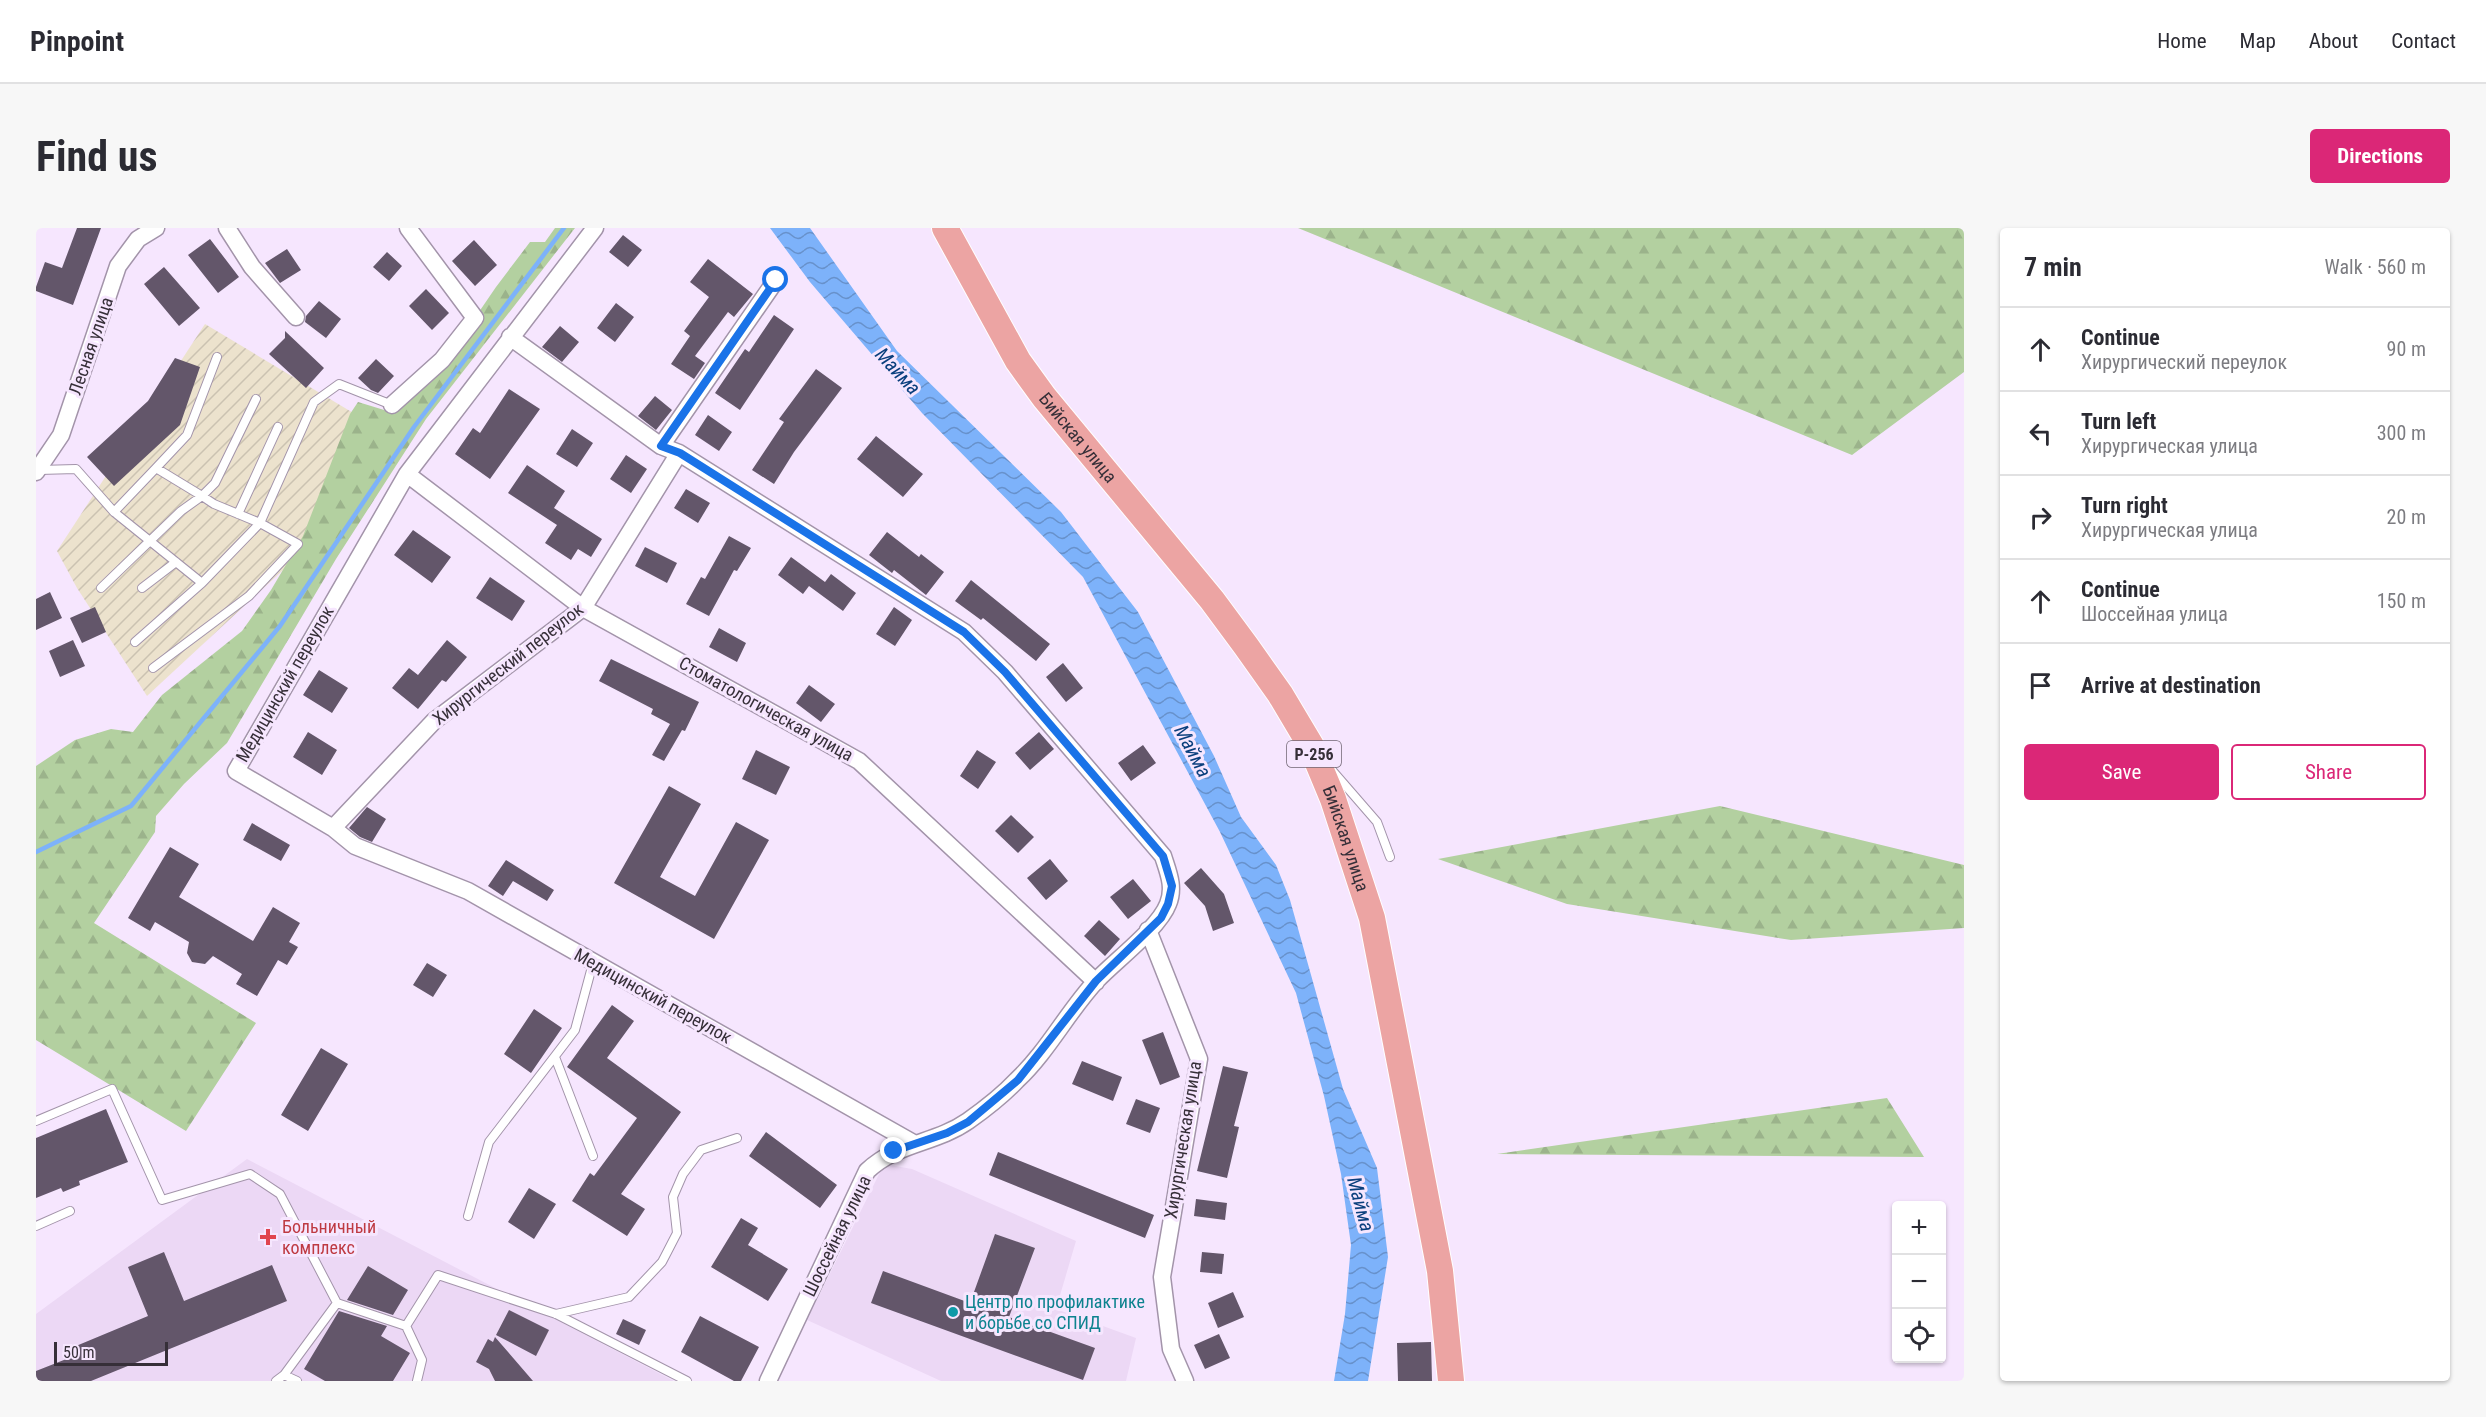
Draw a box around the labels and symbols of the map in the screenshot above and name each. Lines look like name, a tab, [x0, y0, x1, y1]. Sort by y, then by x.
route start	[762, 266, 788, 292]
street label: Лесная улица	[64, 294, 117, 397]
water label: Майма	[870, 342, 926, 400]
street label: Бийская улица	[1035, 388, 1121, 487]
street label: Хирургический переулок	[428, 598, 587, 729]
street label: Медицинский переулок	[231, 602, 338, 766]
street label: Стоматологическая улица	[675, 652, 857, 765]
water label: Майма	[1169, 721, 1217, 781]
road number: Р-256	[1287, 741, 1341, 767]
street label: Бийская улица	[1319, 782, 1374, 894]
street label: Медицинский переулок	[571, 944, 736, 1048]
street label: Хирургическая улица	[1160, 1060, 1205, 1220]
route end	[880, 1137, 906, 1163]
street label: Шоссейная улица	[798, 1172, 875, 1300]
water label: Майма	[1342, 1174, 1380, 1234]
place label: Больничный комплекс	[282, 1216, 376, 1258]
marker: Больничный комплекс	[259, 1228, 277, 1246]
place label: Центр по профилактике и борьбе со СПИД	[965, 1291, 1145, 1333]
marker: Центр по профилактике и борьбе со СПИД	[946, 1305, 960, 1319]
scale bar	[54, 1339, 168, 1366]

